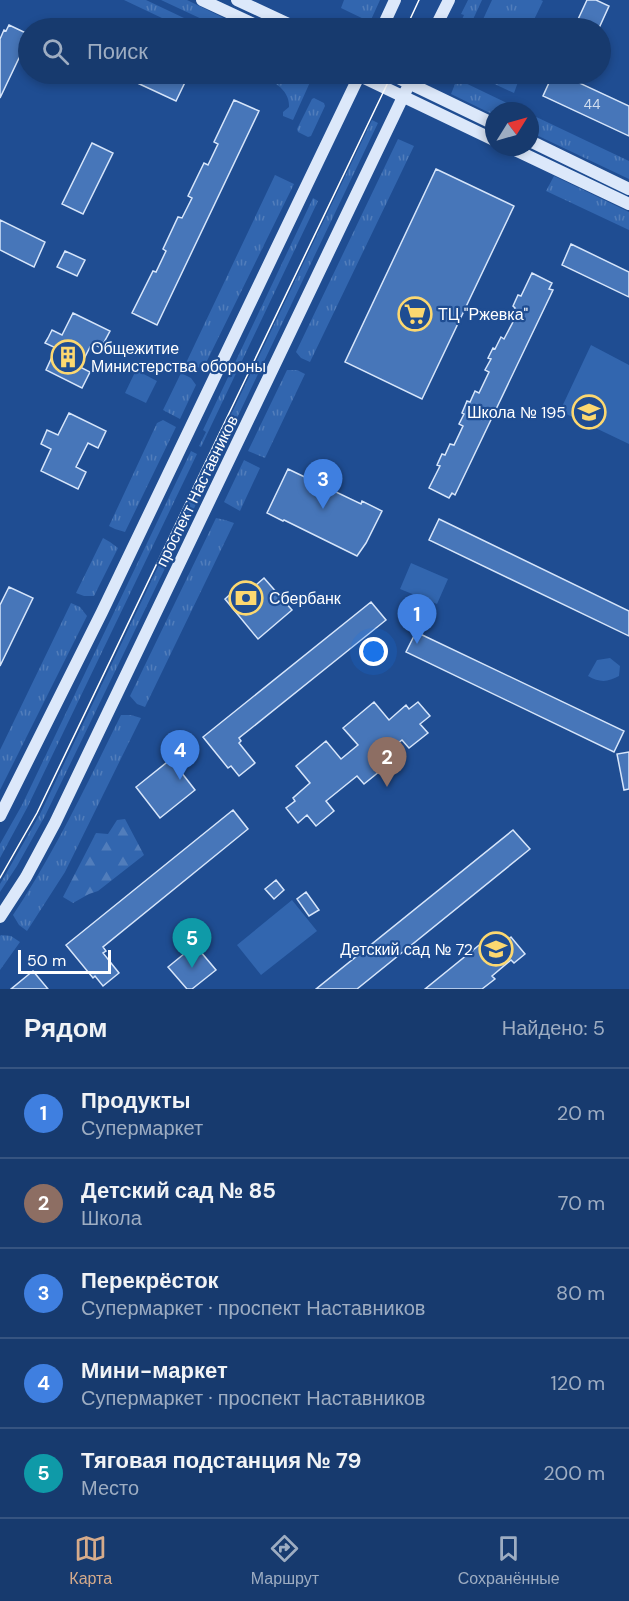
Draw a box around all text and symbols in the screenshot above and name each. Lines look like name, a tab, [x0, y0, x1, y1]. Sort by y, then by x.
search box	[18, 18, 611, 84]
icon: search	[39, 35, 72, 68]
text: Поиск	[87, 37, 148, 66]
house number: 44	[584, 95, 601, 113]
north arrow	[485, 102, 539, 156]
supermarket icon: ТЦ "Ржевка"	[397, 296, 433, 332]
place label: ТЦ "Ржевка"	[438, 304, 529, 325]
place label: Общежитие Министерства обороны	[91, 338, 266, 377]
building icon: Общежитие Министерства обороны	[50, 339, 86, 375]
school or university icon: Школа № 195	[571, 394, 607, 430]
place label: Школа № 195	[467, 402, 566, 423]
street label: проспект Наставников	[151, 412, 243, 570]
pin: 3	[304, 460, 342, 509]
bank icon: Сбербанк	[228, 580, 264, 616]
place label: Сбербанк	[269, 588, 342, 609]
pin: 1	[398, 594, 436, 644]
your location	[359, 637, 388, 666]
pin: 4	[160, 730, 200, 780]
pin: 2	[368, 738, 406, 787]
pin: 5	[172, 918, 212, 968]
school or university icon: Детский сад № 72	[478, 931, 514, 967]
place label: Детский сад № 72	[340, 939, 473, 960]
scale bar	[18, 947, 111, 974]
text: 50 m	[27, 950, 66, 971]
text: Рядом	[24, 1011, 107, 1045]
text: Найдено: 5	[502, 1015, 605, 1041]
text: Продукты	[81, 1086, 190, 1115]
text: 1	[40, 1100, 47, 1126]
text: 20 m	[557, 1100, 605, 1126]
text: Супермаркет	[81, 1115, 203, 1141]
text: Детский сад № 85	[81, 1176, 276, 1205]
text: 2	[38, 1190, 49, 1216]
text: 70 m	[558, 1190, 605, 1216]
text: Школа	[81, 1205, 142, 1231]
text: Перекрёсток	[81, 1266, 219, 1295]
text: 3	[37, 1280, 50, 1306]
text: 80 m	[556, 1280, 605, 1306]
text: Супермаркет · проспект Наставников	[81, 1295, 425, 1321]
text: Мини-маркет	[81, 1356, 228, 1385]
text: 4	[37, 1370, 50, 1396]
text: 120 m	[551, 1370, 605, 1396]
text: Супермаркет · проспект Наставников	[81, 1385, 425, 1411]
text: Тяговая подстанция № 79	[81, 1446, 361, 1475]
text: 5	[37, 1460, 50, 1486]
text: 200 m	[543, 1460, 605, 1486]
text: Место	[81, 1475, 139, 1501]
tab: Карта	[69, 1532, 112, 1589]
tab: Маршрут	[251, 1532, 319, 1589]
tab: Сохранённые	[458, 1532, 560, 1589]

